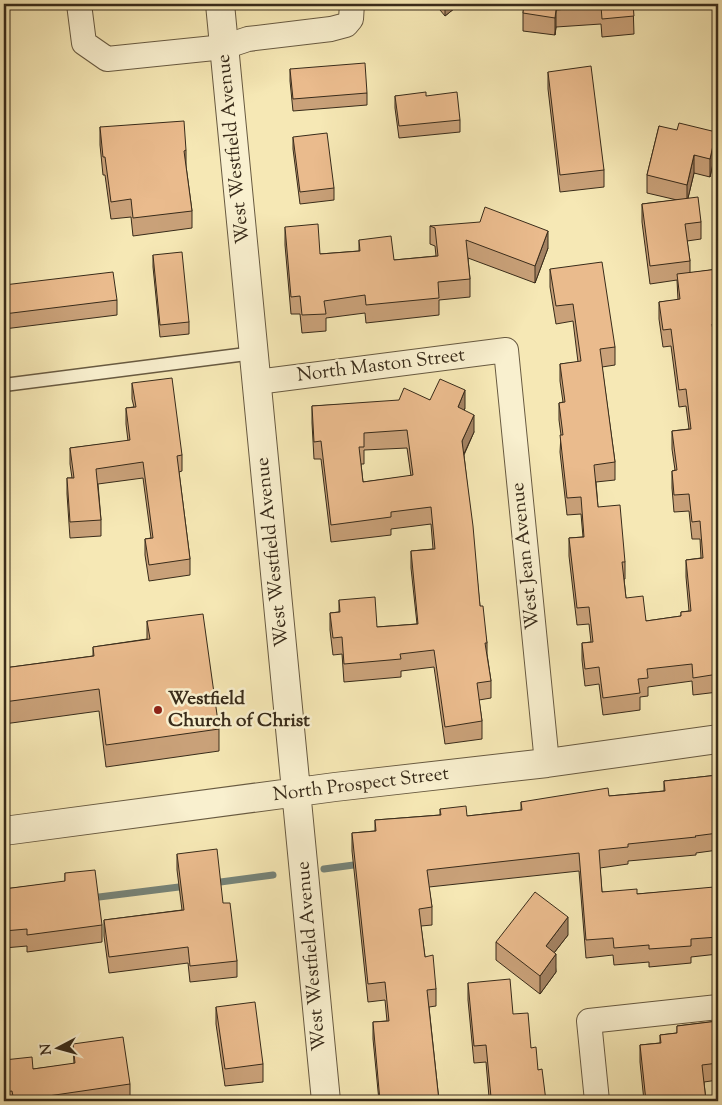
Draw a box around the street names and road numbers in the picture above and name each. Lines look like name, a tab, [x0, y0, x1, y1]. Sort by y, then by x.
street label: West Westfield Avenue	[211, 53, 257, 245]
street label: North Maston Street	[295, 342, 467, 390]
street label: West Westfield Avenue	[250, 456, 296, 648]
street label: West Jean Avenue	[505, 481, 547, 631]
street label: North Prospect Street	[271, 761, 451, 809]
street label: West Westfield Avenue	[290, 860, 334, 1052]

